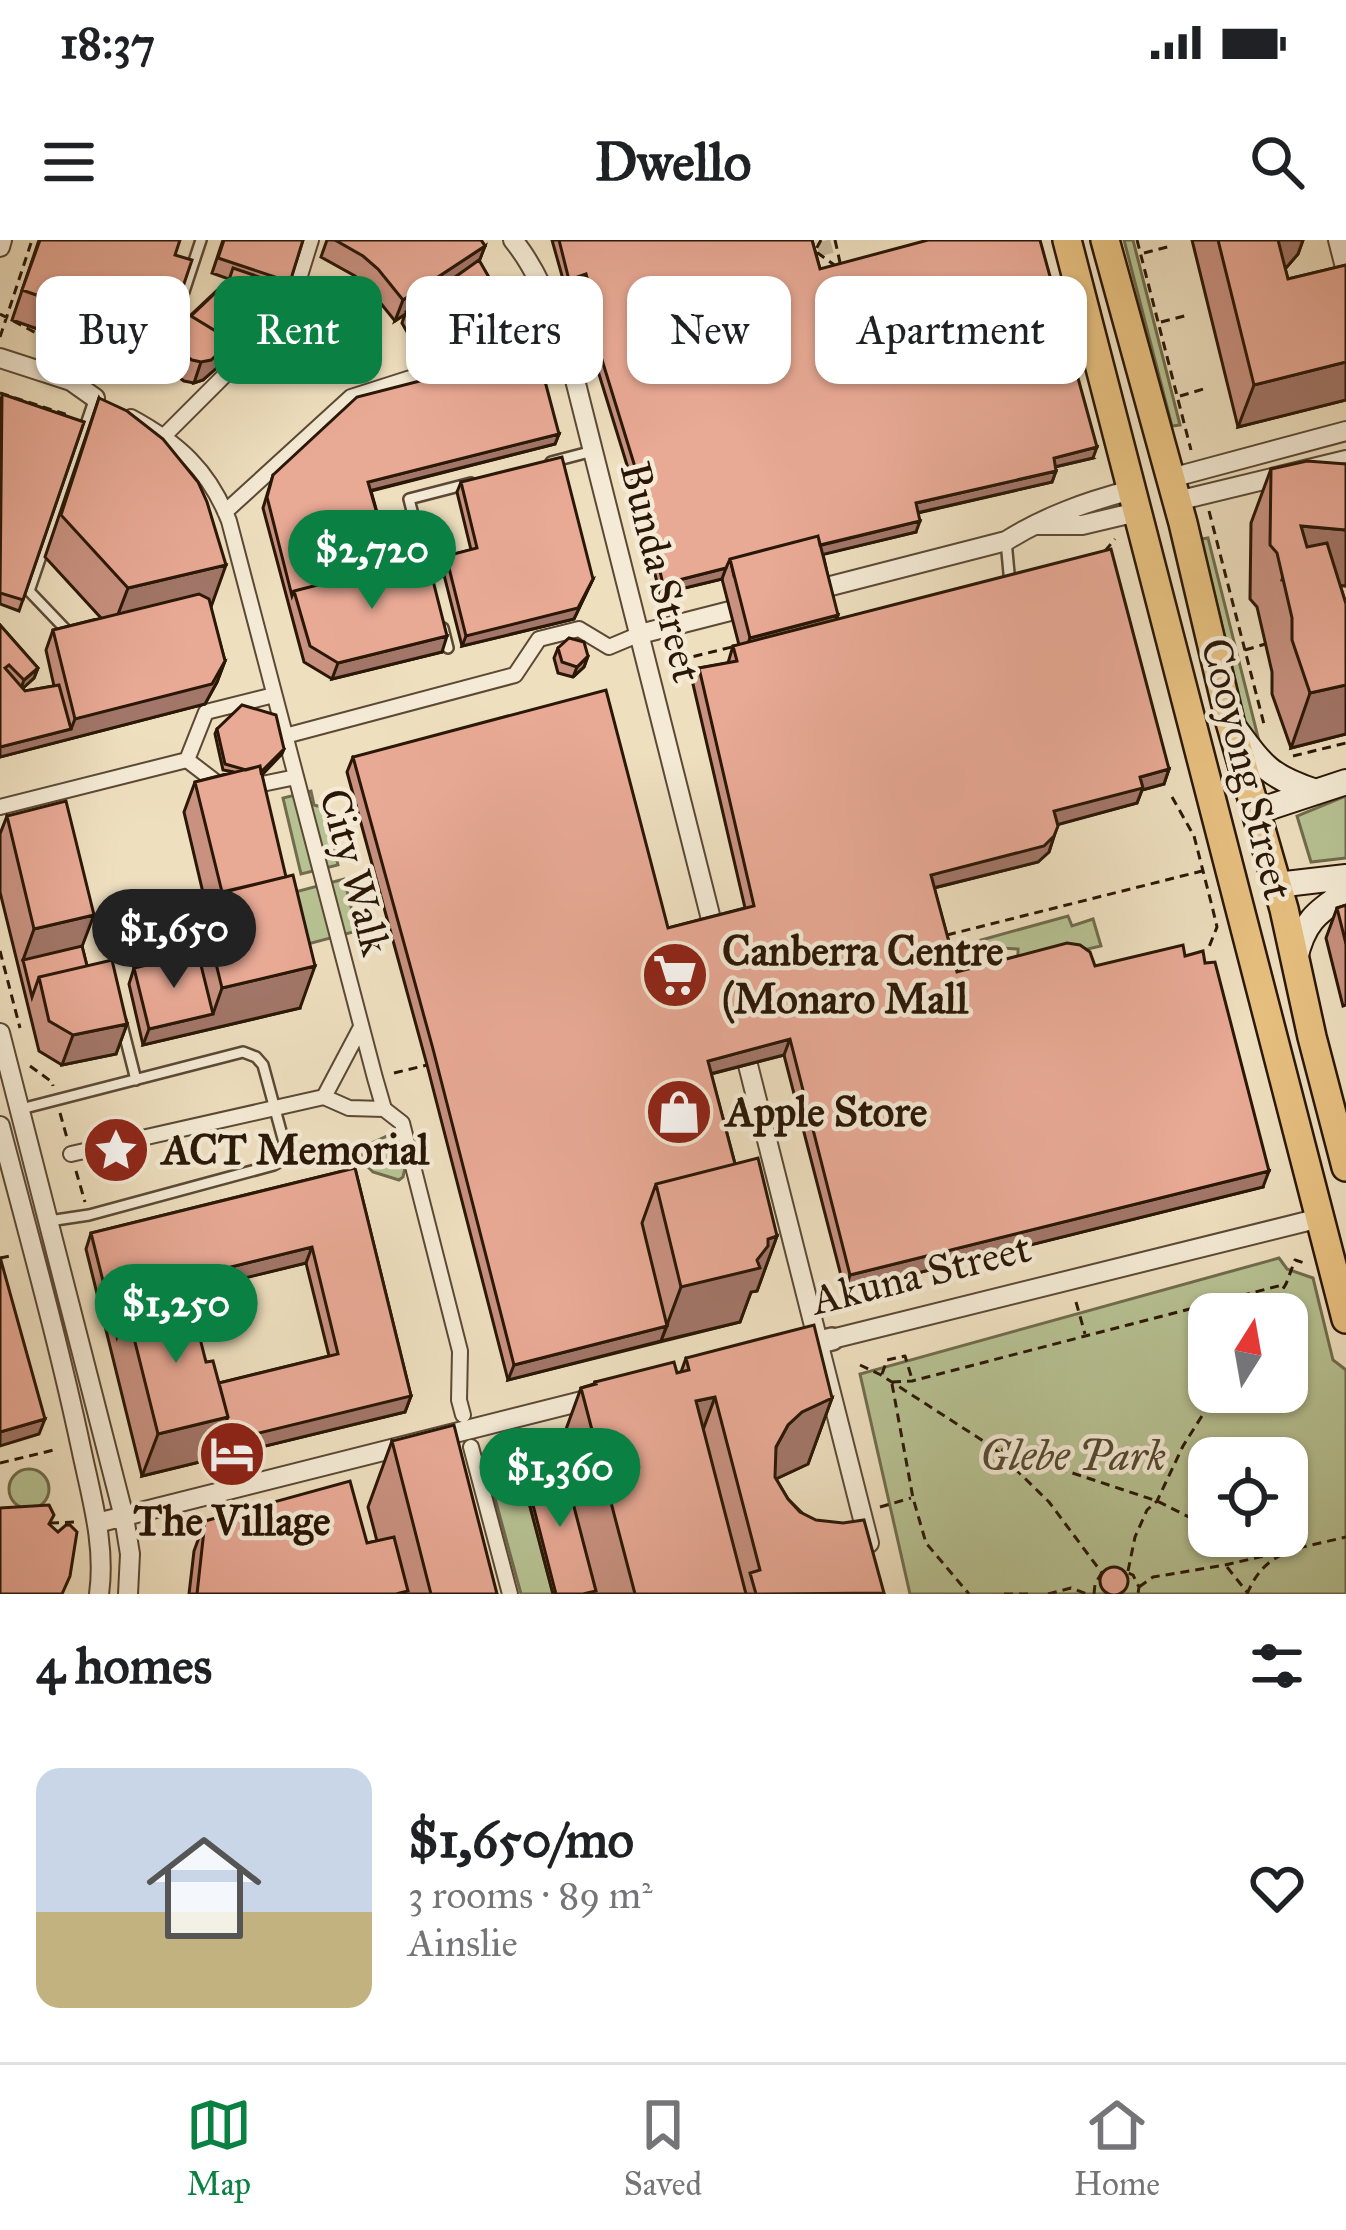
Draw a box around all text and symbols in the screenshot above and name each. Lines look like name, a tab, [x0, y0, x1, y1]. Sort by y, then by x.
text: 18:37	[60, 15, 155, 70]
icon: menu	[36, 129, 102, 195]
text: Dwello	[595, 129, 751, 195]
icon: search	[1244, 129, 1310, 195]
chip: Buy	[36, 276, 190, 384]
chip: Rent	[214, 276, 382, 384]
chip: Filters	[406, 276, 603, 384]
chip: New	[627, 276, 791, 384]
chip: Apartment	[815, 276, 1087, 384]
street label: Bunda Street	[609, 457, 713, 688]
pin: $2,720	[274, 510, 470, 612]
text: $2,720	[315, 525, 429, 573]
street label: Cooyong Street	[1189, 633, 1305, 905]
street label: City Walk	[308, 783, 402, 961]
pin: $1,650	[76, 889, 272, 991]
text: $1,650	[119, 904, 229, 952]
place label: Canberra Centre (Monaro Mall	[722, 925, 1004, 1025]
supermarket icon: Canberra Centre (Monaro Mall	[640, 940, 710, 1010]
shop icon: Apple Store	[644, 1077, 714, 1147]
place label: Apple Store	[723, 1086, 927, 1138]
place icon: ACT Memorial	[81, 1115, 151, 1185]
place label: ACT Memorial	[159, 1124, 430, 1176]
street label: Akuna Street	[804, 1222, 1036, 1327]
pin: $1,250	[78, 1264, 274, 1366]
text: $1,250	[122, 1279, 230, 1327]
north arrow	[1188, 1293, 1308, 1413]
map controls	[1188, 1293, 1308, 1557]
hotel icon: The Village	[197, 1419, 267, 1489]
pin: $1,360	[462, 1428, 658, 1530]
park label: Glebe Park	[980, 1430, 1166, 1482]
button: locate	[1188, 1437, 1308, 1557]
text: $1,360	[506, 1443, 614, 1491]
place label: The Village	[134, 1495, 330, 1547]
icon: filters	[1244, 1633, 1310, 1699]
text: 4 homes	[36, 1635, 212, 1697]
text: $1,650/mo	[408, 1809, 634, 1871]
icon: home	[132, 1816, 276, 1960]
icon: heart	[1244, 1855, 1310, 1921]
text: 3 rooms · 89 m²	[408, 1871, 653, 1919]
text: Ainslie	[408, 1919, 518, 1967]
tab: Map	[186, 2092, 252, 2204]
tab: Saved	[624, 2092, 702, 2204]
tab: Home	[1074, 2092, 1160, 2204]

